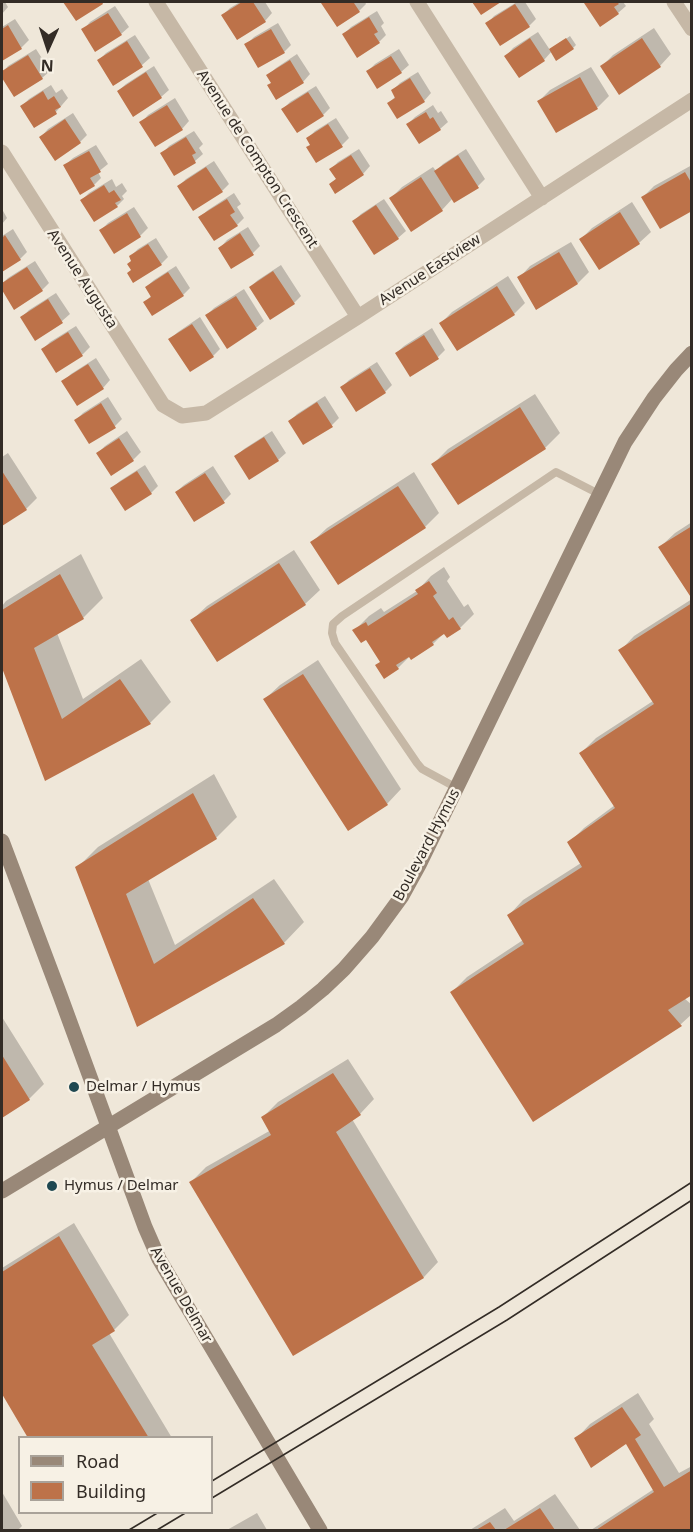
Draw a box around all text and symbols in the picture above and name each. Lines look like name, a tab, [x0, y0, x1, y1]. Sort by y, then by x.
north arrow	[18, 18, 78, 78]
text: N	[40, 55, 54, 77]
street label: Avenue de Compton Crescent	[193, 66, 321, 252]
street label: Avenue Augusta	[43, 226, 121, 332]
street label: Avenue Eastview	[376, 230, 484, 310]
street label: Boulevard Hymus	[390, 786, 464, 904]
place label: Delmar / Hymus	[86, 1078, 201, 1096]
marker: Delmar / Hymus	[67, 1080, 81, 1094]
place label: Hymus / Delmar	[64, 1177, 179, 1195]
marker: Hymus / Delmar	[45, 1179, 59, 1193]
street label: Avenue Delmar	[146, 1244, 216, 1346]
legend	[18, 1436, 213, 1514]
text: Road	[76, 1449, 119, 1473]
text: Building	[76, 1479, 146, 1503]

